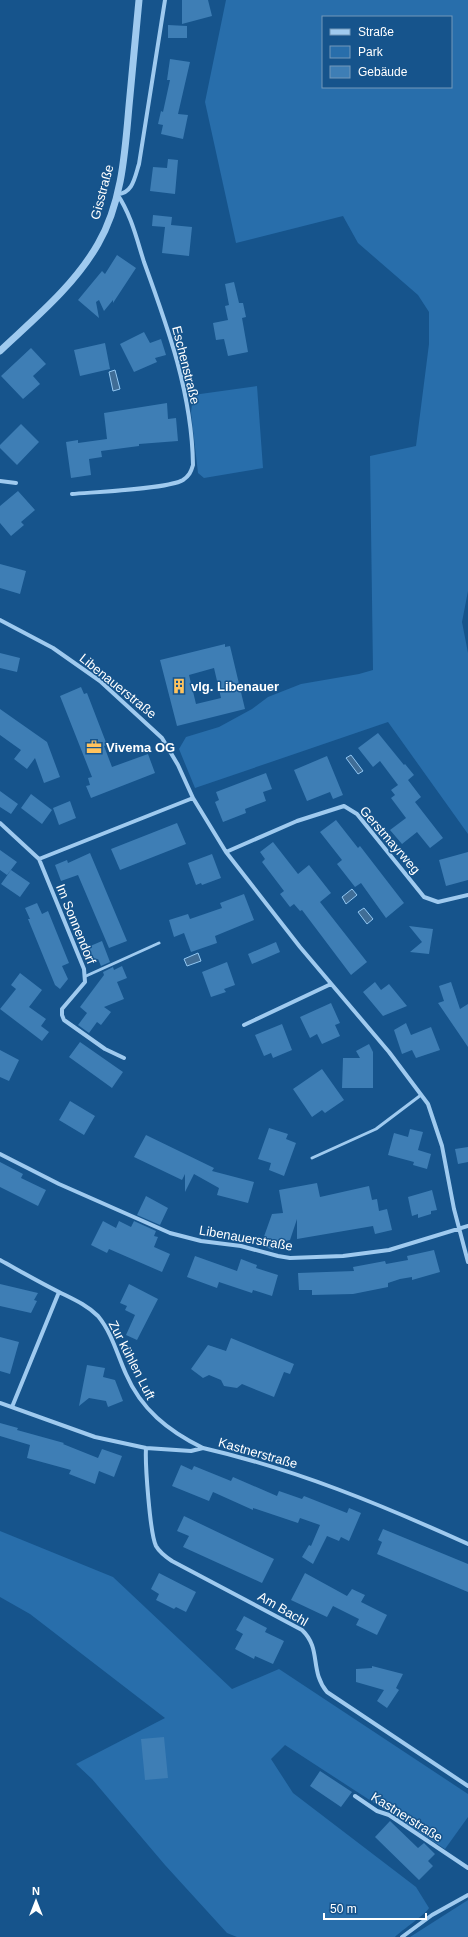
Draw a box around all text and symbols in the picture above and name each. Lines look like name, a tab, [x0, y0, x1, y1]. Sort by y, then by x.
legend	[322, 16, 452, 88]
text: Straße	[358, 25, 394, 39]
text: Park	[358, 45, 384, 59]
text: Gebäude	[358, 65, 408, 79]
street label: Gisstraße	[87, 163, 117, 221]
street label: Eschenstraße	[169, 324, 203, 406]
street label: Libenauerstraße	[76, 650, 160, 722]
building icon: vlg. Libenauer	[170, 677, 188, 695]
place label: vlg. Libenauer	[191, 679, 279, 694]
office icon: Vivema OG	[85, 738, 103, 756]
place label: Vivema OG	[106, 740, 175, 755]
street label: Gerstmayrweg	[357, 803, 423, 877]
street label: Im Sonnendorf	[53, 882, 99, 967]
street label: Libenauerstraße	[198, 1222, 294, 1254]
street label: Zur kühlen Luft	[106, 1318, 159, 1402]
street label: Kastnerstraße	[217, 1435, 299, 1471]
street label: Am Bachl	[255, 1589, 311, 1629]
street label: Kastnerstraße	[368, 1789, 446, 1845]
north arrow	[16, 1881, 56, 1921]
text: N	[32, 1885, 40, 1897]
scale bar	[324, 1895, 426, 1921]
text: 50 m	[330, 1902, 357, 1916]

